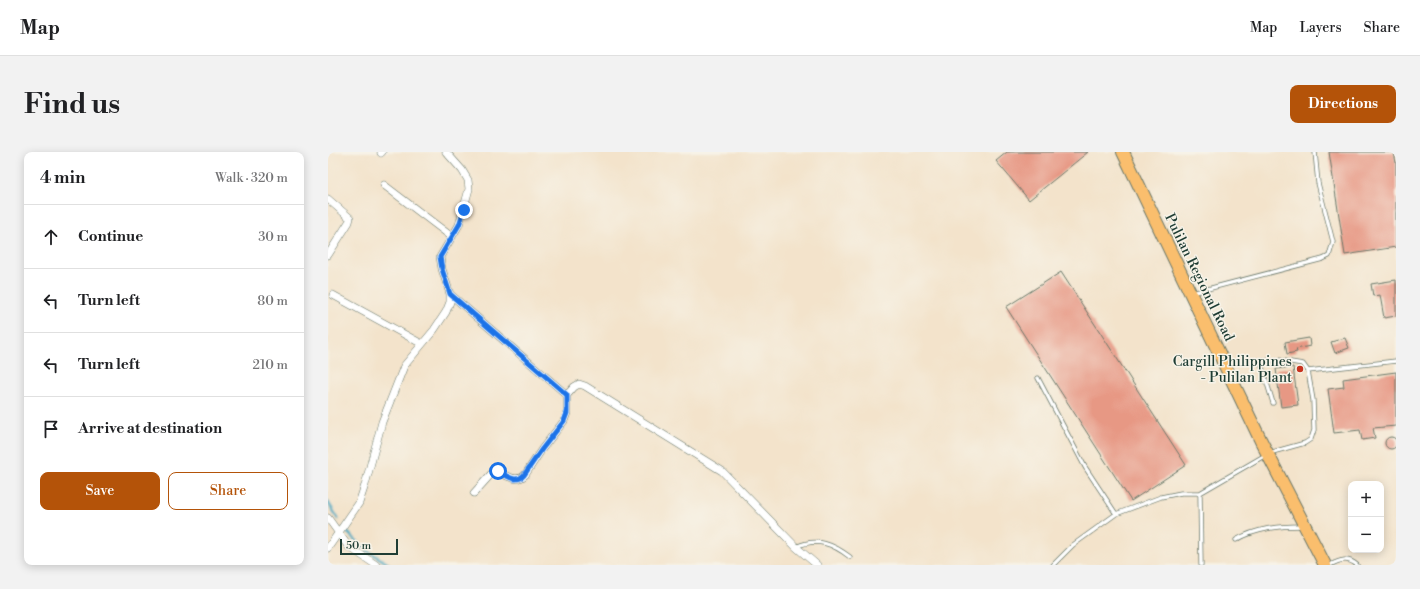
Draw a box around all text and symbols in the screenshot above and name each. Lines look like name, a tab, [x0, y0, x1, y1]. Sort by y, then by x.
text: Map	[20, 16, 60, 40]
text: Map	[1250, 19, 1277, 37]
text: Layers	[1299, 19, 1342, 37]
text: Share	[1364, 19, 1400, 37]
button: Directions	[1290, 85, 1396, 123]
text: Find us	[24, 87, 120, 122]
text: 4 min	[40, 167, 85, 189]
text: Walk · 320 m	[215, 170, 288, 186]
route end	[455, 201, 473, 219]
street label: Pulilan Regional Road	[1160, 210, 1238, 344]
icon: ahead	[40, 226, 62, 248]
text: Continue	[78, 227, 143, 246]
text: 30 m	[258, 229, 288, 245]
icon: left	[40, 290, 62, 312]
text: Turn left	[78, 291, 140, 310]
text: 80 m	[257, 293, 288, 309]
place label: Cargill Philippines - Pulilan Plant	[1173, 353, 1292, 387]
icon: left	[40, 354, 62, 376]
text: Turn left	[78, 355, 140, 374]
text: 210 m	[253, 357, 288, 373]
marker: Cargill Philippines - Pulilan Plant	[1295, 364, 1305, 374]
icon: arrive	[40, 418, 62, 440]
text: Arrive at destination	[78, 419, 222, 438]
route start	[489, 462, 507, 480]
button: Save	[40, 472, 160, 510]
button: Share	[168, 472, 288, 510]
map controls	[1348, 481, 1384, 553]
button: +	[1348, 481, 1384, 517]
button: −	[1348, 517, 1384, 553]
scale bar	[340, 537, 398, 556]
text: 50 m	[346, 539, 371, 553]

